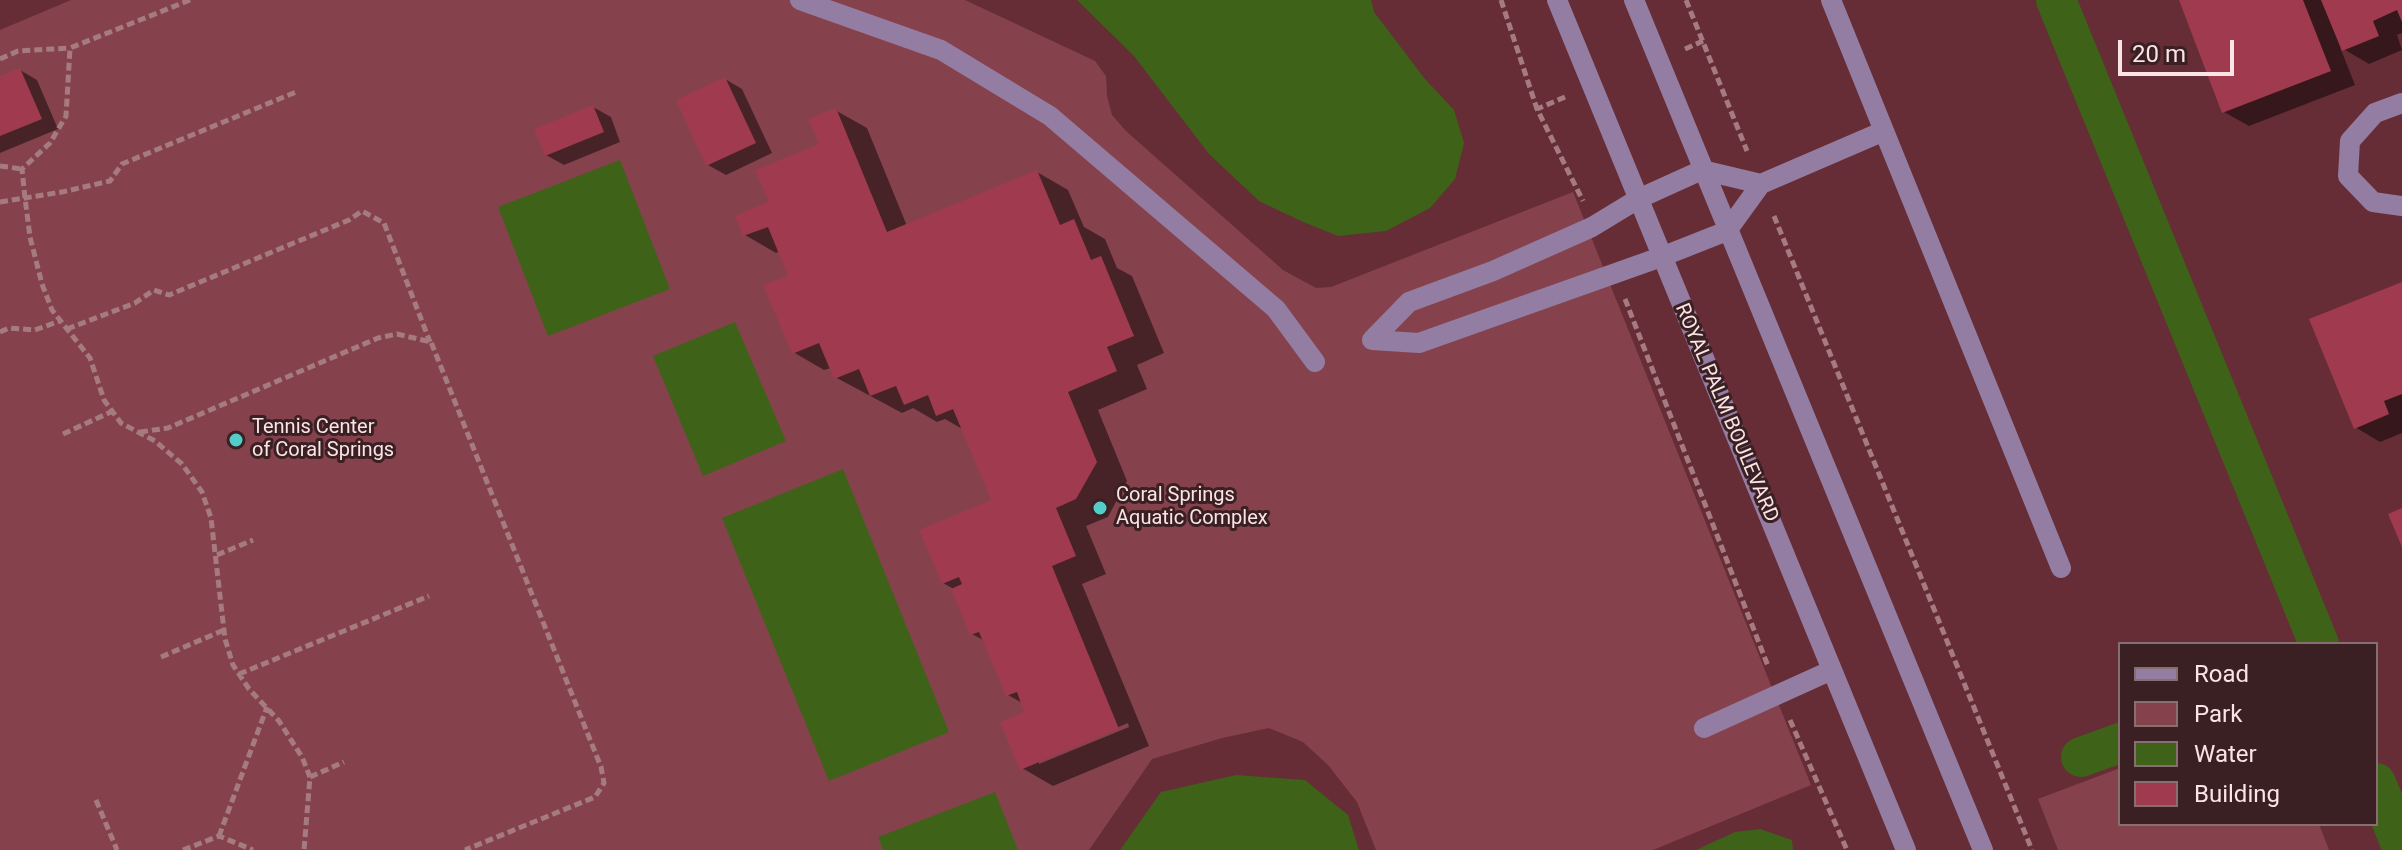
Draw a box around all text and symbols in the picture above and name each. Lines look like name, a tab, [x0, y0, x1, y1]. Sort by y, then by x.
scale bar	[2122, 24, 2238, 74]
text: 20 m	[2132, 40, 2186, 68]
street label: ROYAL PALM BOULEVARD	[1669, 300, 1783, 526]
place label: Tennis Center of Coral Springs	[252, 416, 394, 463]
marker: Tennis Center of Coral Springs	[227, 431, 245, 449]
place label: Coral Springs Aquatic Complex	[1116, 484, 1268, 531]
marker: Coral Springs Aquatic Complex	[1091, 499, 1109, 517]
legend	[2118, 642, 2378, 826]
text: Road	[2194, 660, 2249, 688]
text: Park	[2194, 700, 2242, 728]
text: Water	[2194, 740, 2257, 768]
text: Building	[2194, 780, 2280, 808]

